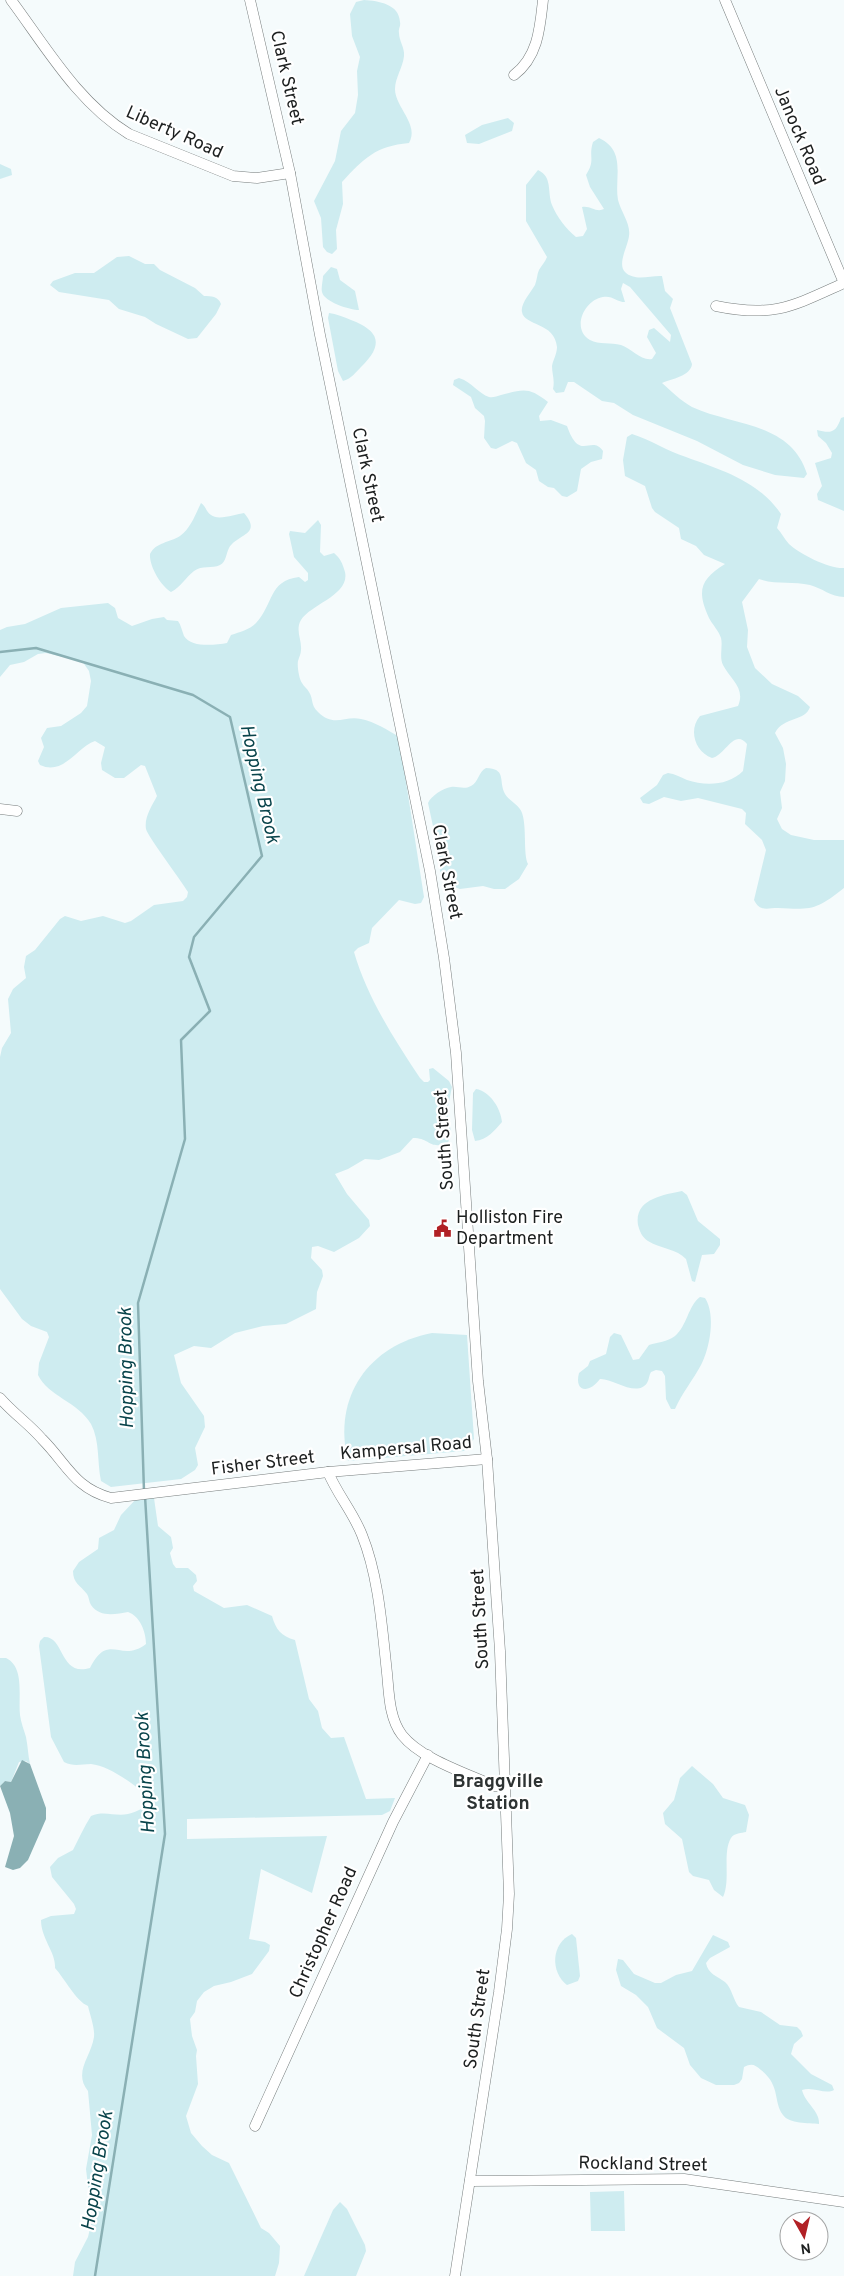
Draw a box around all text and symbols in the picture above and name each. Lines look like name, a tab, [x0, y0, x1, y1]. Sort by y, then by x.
street label: Clark Street	[264, 28, 308, 128]
street label: Janock Road	[768, 83, 830, 189]
street label: Liberty Road	[122, 101, 226, 165]
street label: Clark Street	[346, 425, 388, 525]
water label: Hopping Brook	[234, 722, 284, 846]
street label: Clark Street	[426, 823, 466, 921]
street label: South Street	[430, 1089, 460, 1191]
place label: Holliston Fire Department	[456, 1207, 563, 1251]
public building icon: Holliston Fire Department	[432, 1218, 452, 1238]
water label: Hopping Brook	[114, 1307, 140, 1429]
street label: Kampersal Road	[339, 1432, 473, 1466]
street label: Fisher Street	[210, 1446, 316, 1482]
street label: South Street	[467, 1568, 495, 1670]
water label: Hopping Brook	[131, 1711, 161, 1834]
district label: Braggville Station	[453, 1770, 543, 1816]
street label: Christopher Road	[285, 1864, 363, 2002]
street label: South Street	[460, 1967, 496, 2071]
water label: Hopping Brook	[77, 2109, 119, 2233]
street label: Rockland Street	[578, 2152, 708, 2178]
north arrow	[779, 2211, 829, 2261]
text: N	[799, 2238, 812, 2257]

